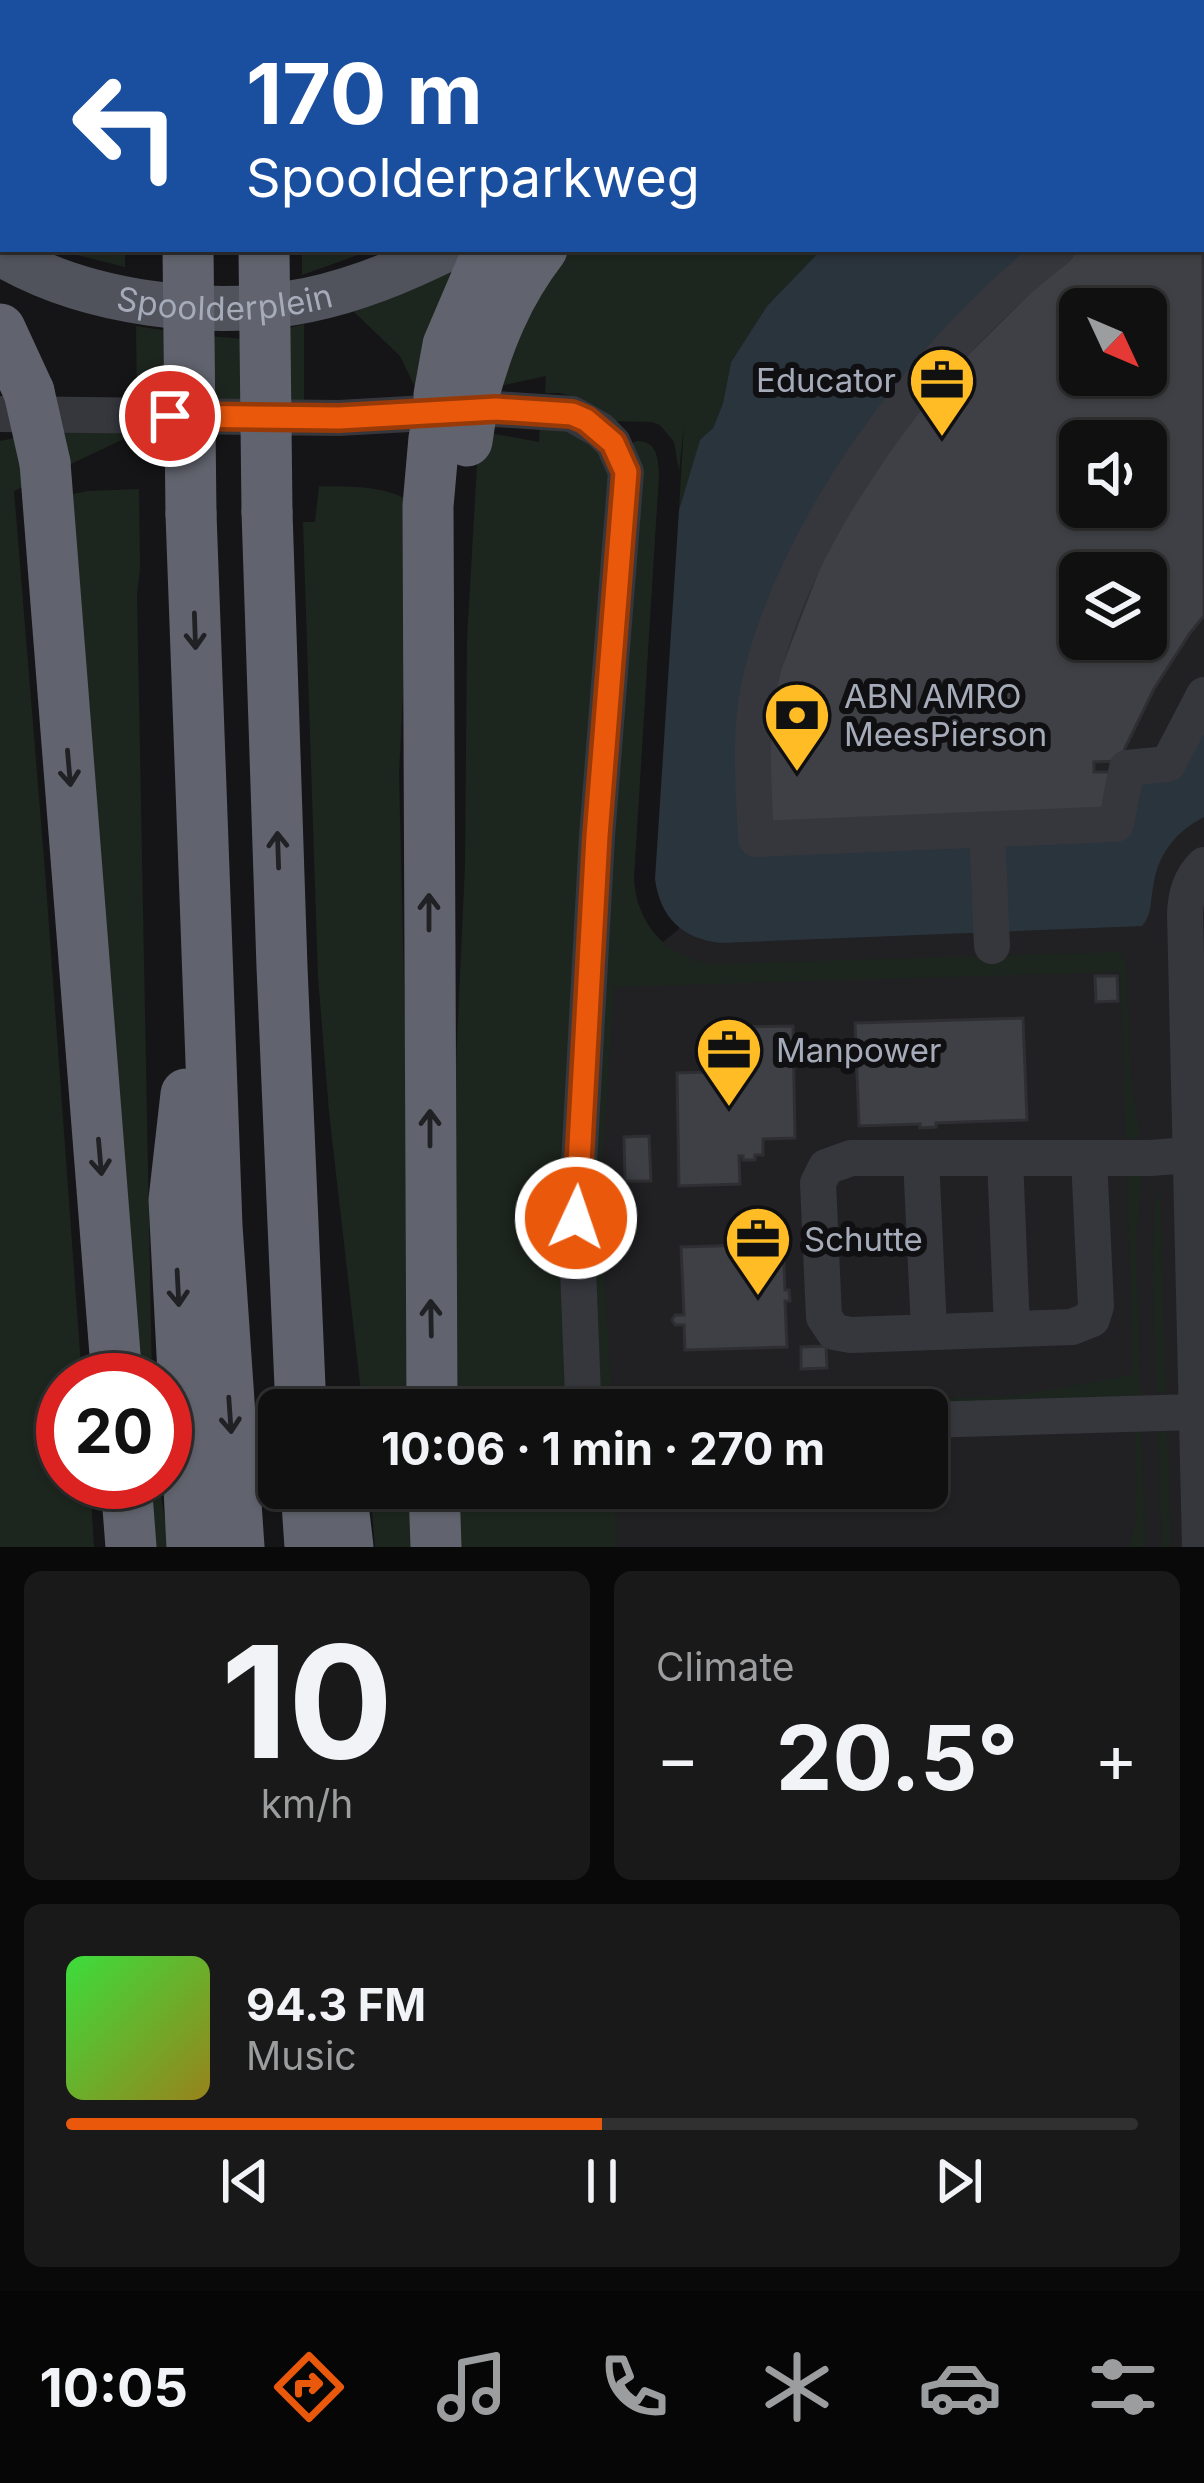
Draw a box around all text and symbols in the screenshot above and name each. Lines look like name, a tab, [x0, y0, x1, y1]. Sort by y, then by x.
text: 170 m	[246, 43, 483, 144]
icon: left	[48, 48, 204, 204]
text: Spoolderparkweg	[246, 145, 700, 210]
street label: Spoolderplein	[113, 275, 336, 328]
north arrow	[1059, 288, 1167, 396]
map controls	[1059, 288, 1167, 660]
office icon: Educator	[907, 345, 977, 439]
place label: Educator	[756, 360, 896, 400]
pin	[119, 365, 221, 467]
icon: arrive	[137, 383, 203, 449]
button: sound	[1059, 420, 1167, 528]
button: layers	[1059, 552, 1167, 660]
one-way arrow	[184, 611, 207, 650]
place label: ABN AMRO MeesPierson	[844, 676, 1047, 754]
bank icon: ABN AMRO MeesPierson	[762, 680, 832, 774]
one-way arrow	[57, 748, 80, 787]
one-way arrow	[266, 831, 289, 870]
one-way arrow	[418, 893, 440, 932]
office icon: Manpower	[694, 1015, 764, 1109]
place label: Manpower	[776, 1030, 941, 1070]
one-way arrow	[419, 1109, 441, 1148]
one-way arrow	[88, 1137, 111, 1176]
position arrow	[513, 1155, 639, 1281]
office icon: Schutte	[723, 1204, 793, 1298]
place label: Schutte	[804, 1219, 923, 1259]
one-way arrow	[167, 1268, 190, 1307]
one-way arrow	[420, 1299, 442, 1338]
speed limit sign: 20	[36, 1353, 192, 1509]
one-way arrow	[218, 1395, 241, 1434]
text: 10:06 · 1 min · 270 m	[381, 1421, 825, 1476]
text: 10	[221, 1607, 393, 1796]
text: Climate	[656, 1643, 795, 1690]
text: 20.5°	[776, 1703, 1018, 1812]
text: −	[656, 1718, 700, 1798]
text: +	[1094, 1718, 1138, 1798]
text: km/h	[261, 1780, 353, 1827]
text: 94.3 FM	[246, 1977, 426, 2032]
text: Music	[246, 2032, 357, 2079]
icon: previous	[212, 2148, 278, 2214]
icon: pause	[569, 2148, 635, 2214]
icon: next	[926, 2148, 992, 2214]
icon: directions	[267, 2345, 351, 2429]
icon: music	[430, 2345, 514, 2429]
icon: phone	[592, 2345, 676, 2429]
icon: climate	[755, 2345, 839, 2429]
icon: car	[918, 2345, 1002, 2429]
icon: filters	[1081, 2345, 1165, 2429]
text: 10:05	[39, 2355, 188, 2420]

